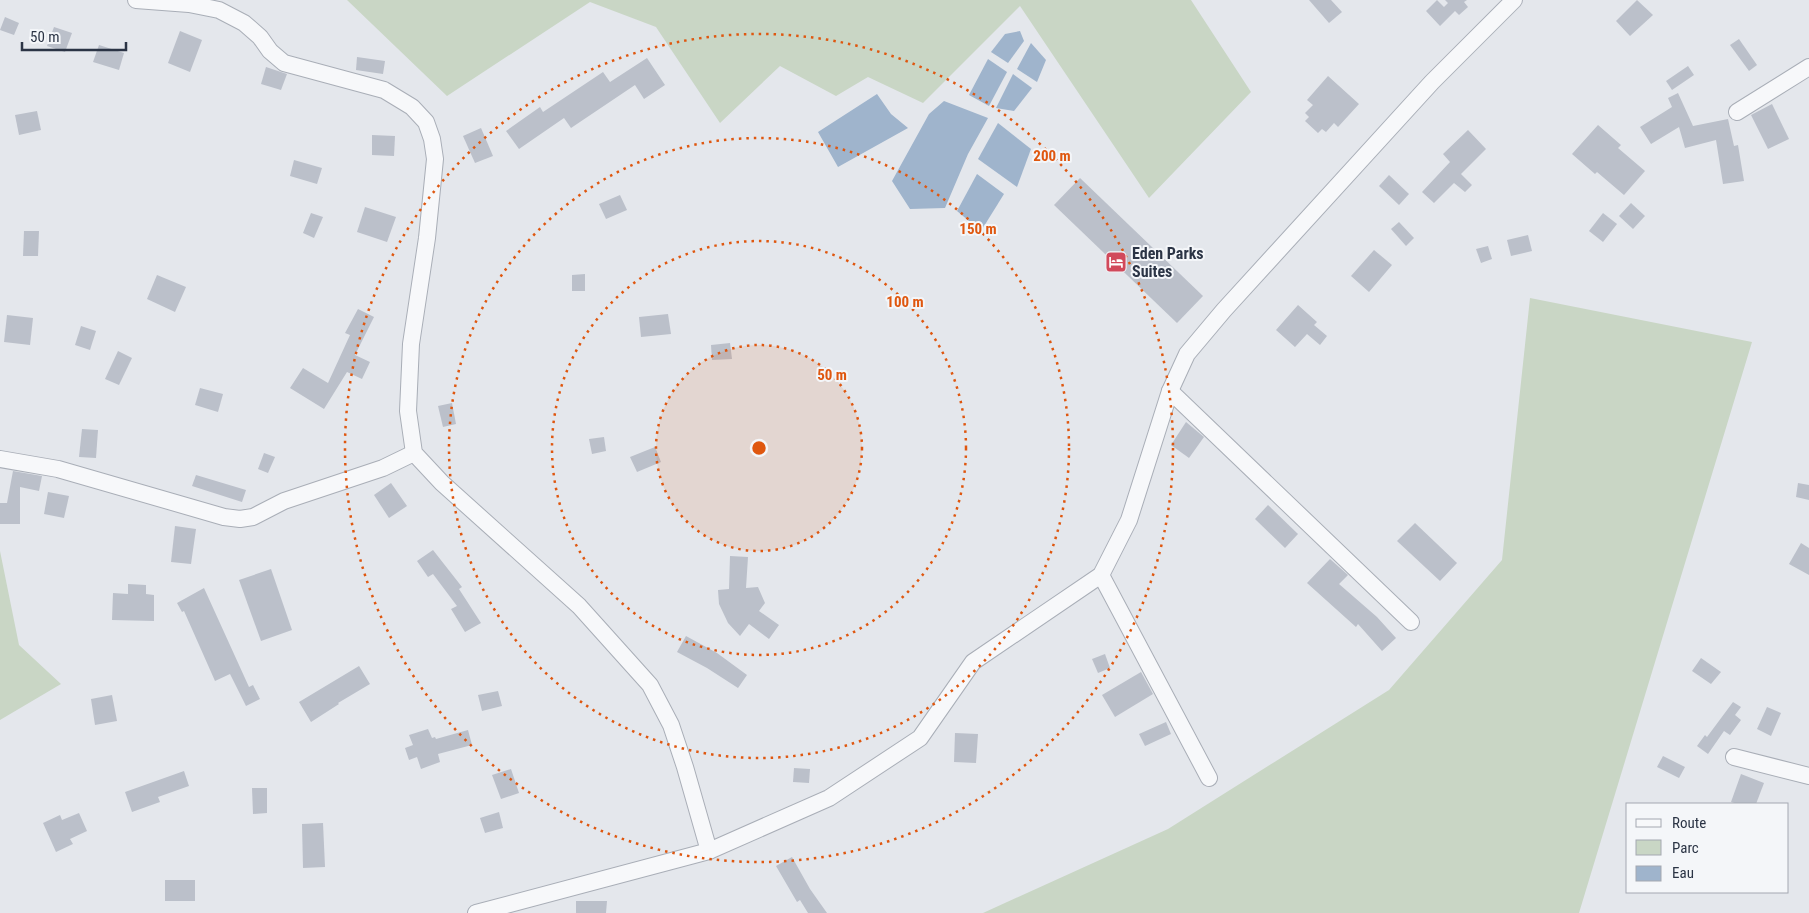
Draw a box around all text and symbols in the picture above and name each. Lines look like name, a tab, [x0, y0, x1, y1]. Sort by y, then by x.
scale bar	[22, 20, 126, 52]
text: 50 m	[30, 28, 60, 46]
text: 200 m	[1033, 147, 1071, 165]
text: 150 m	[959, 220, 997, 238]
place label: Eden Parks Suites	[1132, 244, 1204, 281]
hotel icon: Eden Parks Suites	[1104, 250, 1128, 274]
text: 100 m	[886, 293, 924, 311]
text: 50 m	[817, 366, 847, 384]
centre of rings	[750, 439, 768, 457]
legend	[1626, 803, 1789, 893]
text: Route	[1672, 814, 1706, 832]
text: Parc	[1672, 839, 1699, 857]
text: Eau	[1672, 864, 1694, 882]

